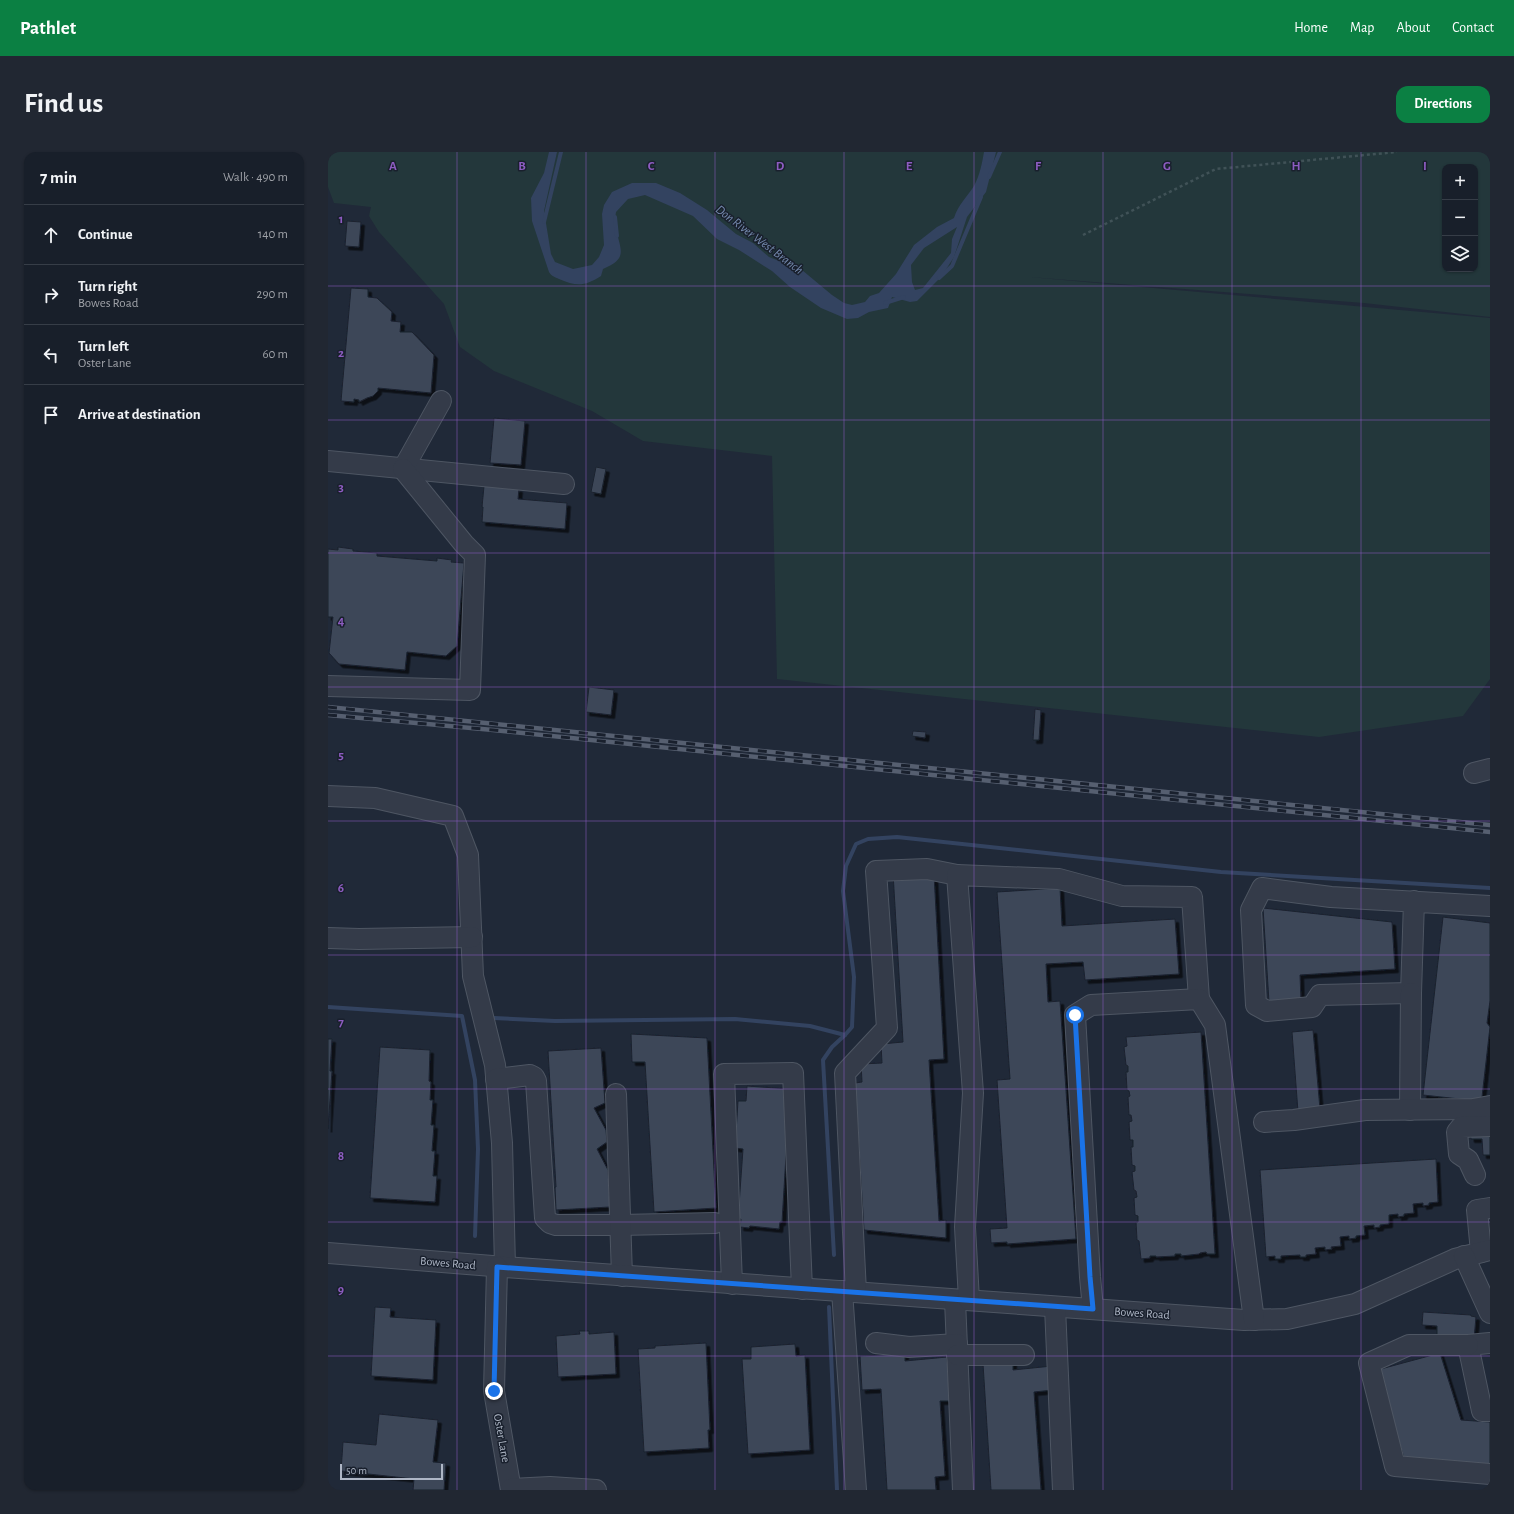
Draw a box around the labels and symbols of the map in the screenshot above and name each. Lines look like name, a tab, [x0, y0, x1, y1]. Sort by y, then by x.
text: A	[389, 160, 397, 173]
text: B	[518, 160, 526, 173]
text: C	[648, 160, 655, 173]
text: D	[776, 160, 785, 173]
text: E	[906, 160, 913, 173]
text: F	[1035, 160, 1042, 173]
text: G	[1163, 160, 1171, 173]
text: H	[1291, 160, 1301, 173]
text: I	[1423, 160, 1427, 173]
water label: Don River West Branch	[713, 203, 805, 277]
text: 1	[339, 213, 343, 226]
text: 2	[338, 347, 344, 360]
text: 3	[338, 481, 344, 494]
text: 4	[338, 615, 345, 628]
text: 5	[338, 749, 344, 762]
text: 6	[338, 882, 344, 895]
route start	[1066, 1006, 1084, 1024]
text: 7	[338, 1016, 344, 1029]
text: 8	[338, 1150, 344, 1163]
street label: Bowes Road	[420, 1255, 476, 1271]
text: 9	[338, 1284, 344, 1297]
street label: Bowes Road	[1114, 1305, 1170, 1321]
route end	[485, 1382, 503, 1400]
street label: Oster Lane	[492, 1413, 512, 1463]
scale bar	[340, 1462, 443, 1481]

